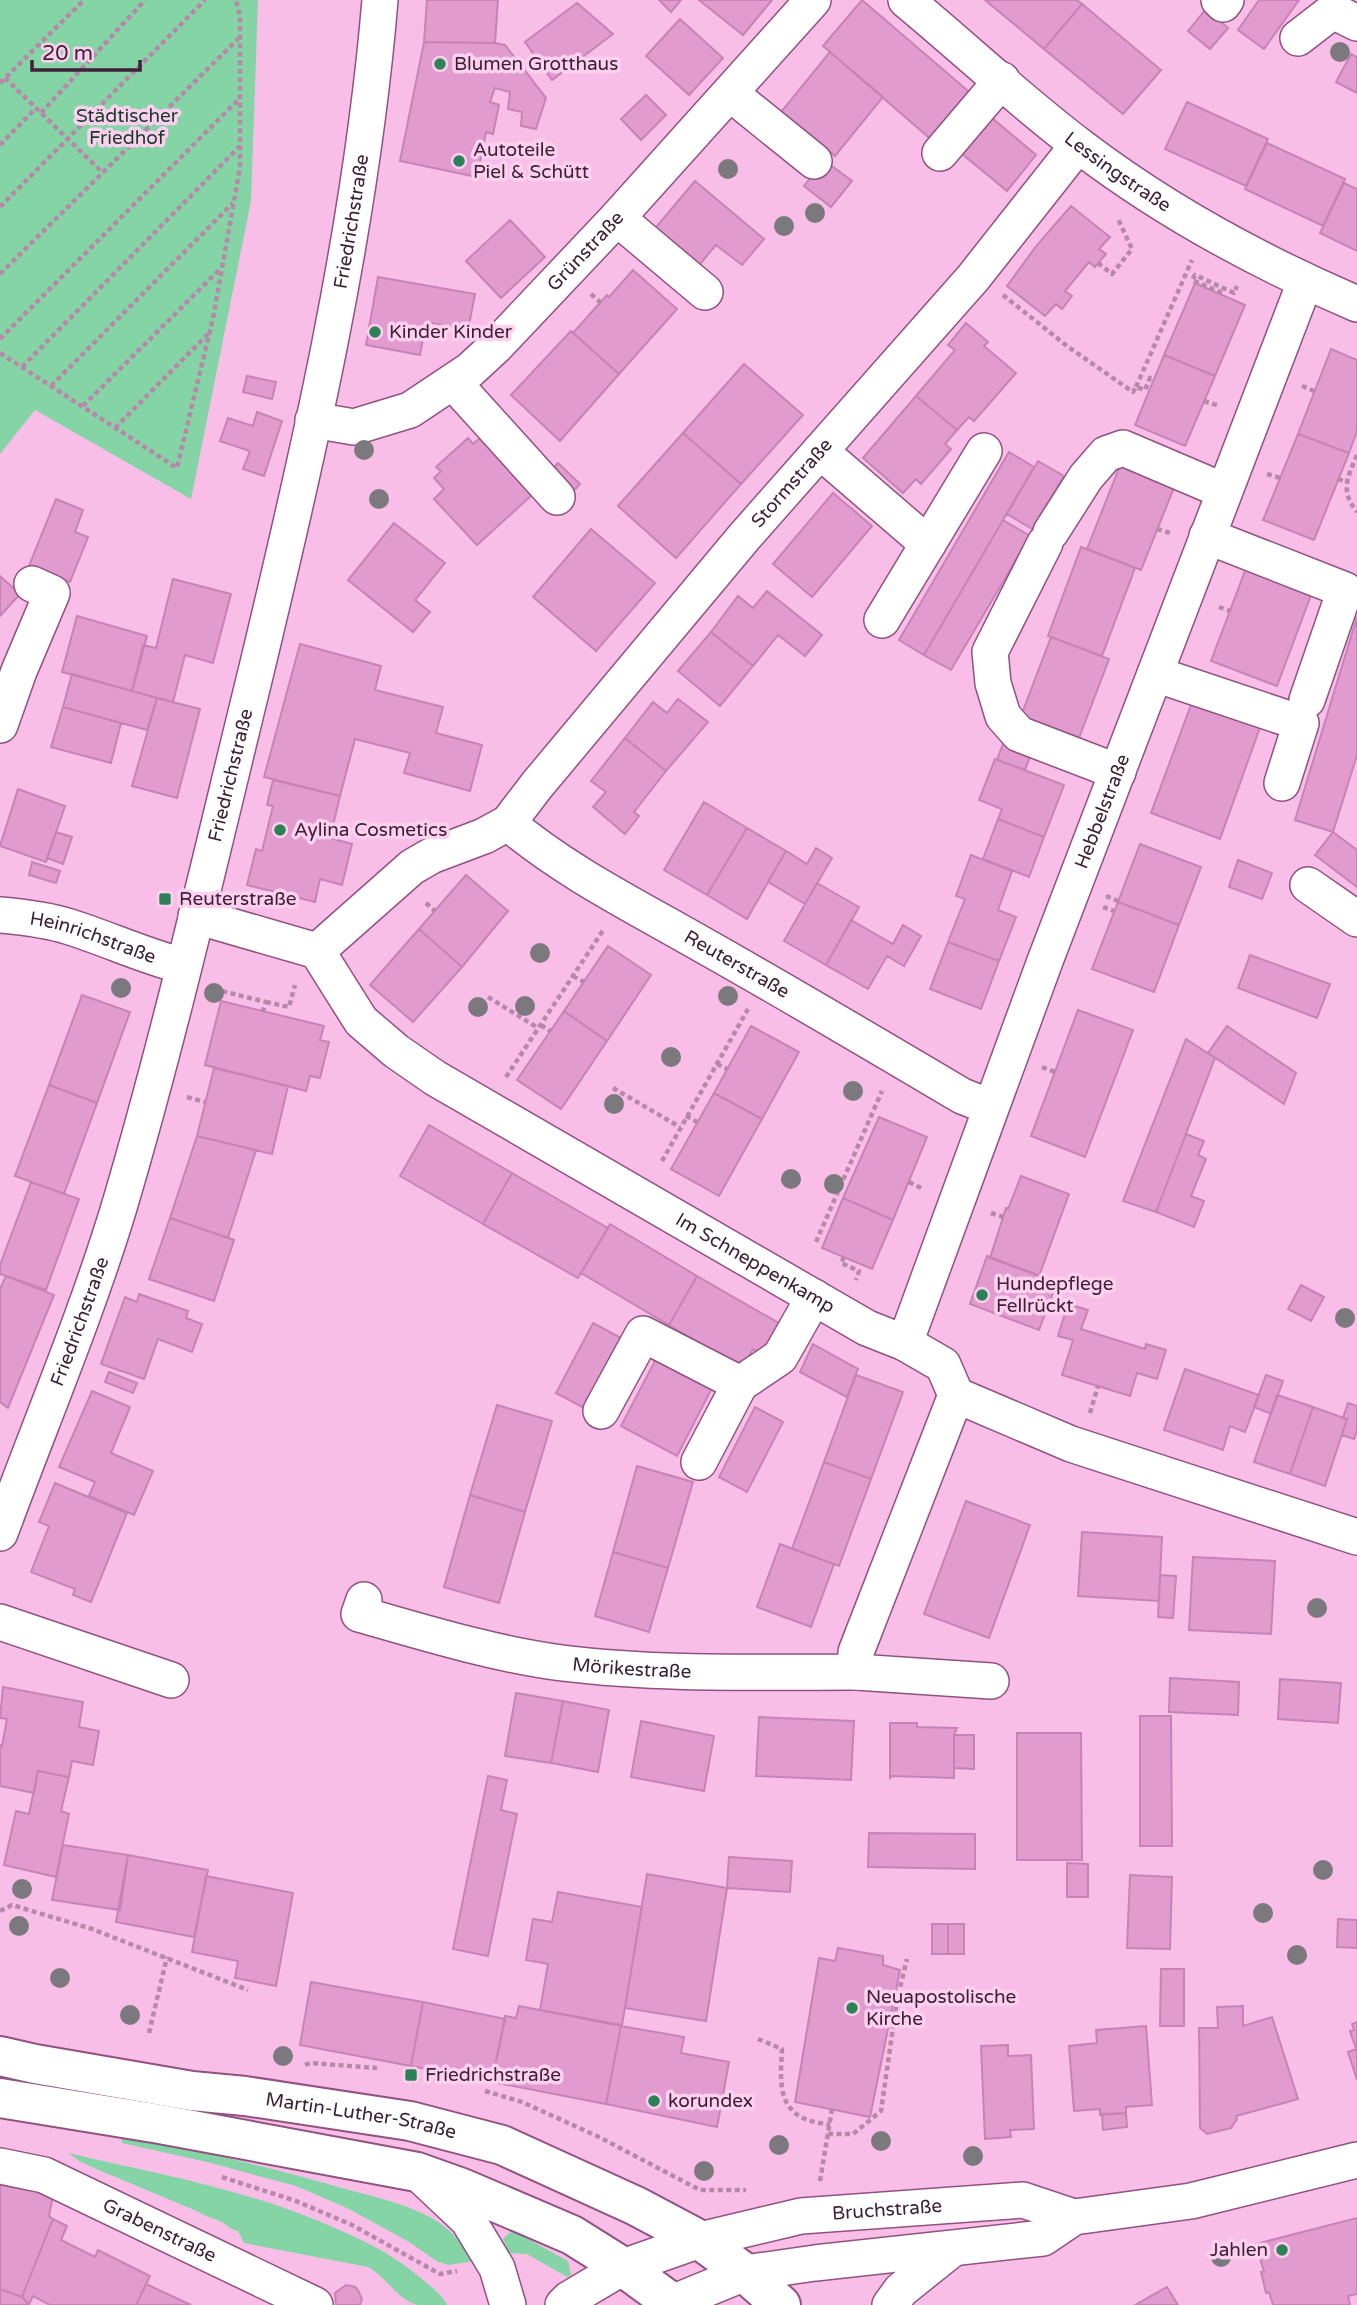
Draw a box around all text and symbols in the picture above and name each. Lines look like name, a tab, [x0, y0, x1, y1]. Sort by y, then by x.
scale bar	[32, 28, 140, 72]
text: 20 m	[42, 41, 93, 66]
place label: Blumen Grotthaus	[454, 53, 618, 75]
marker: Blumen Grotthaus	[432, 56, 448, 72]
park label: Städtischer Friedhof	[76, 105, 179, 149]
street label: Lessingstraße	[1060, 127, 1175, 217]
place label: Autoteile Piel & Schütt	[473, 139, 589, 183]
street label: Friedrichstraße	[329, 153, 373, 291]
marker: Autoteile Piel & Schütt	[451, 153, 467, 169]
street label: Grünstraße	[543, 207, 628, 296]
place label: Kinder Kinder	[389, 321, 513, 343]
marker: Kinder Kinder	[367, 324, 383, 340]
street label: Stormstraße	[747, 434, 837, 532]
street label: Friedrichstraße	[204, 707, 258, 844]
street label: Hebbelstraße	[1070, 751, 1134, 872]
place label: Aylina Cosmetics	[294, 819, 447, 841]
marker: Aylina Cosmetics	[272, 822, 288, 838]
place label: Reuterstraße	[179, 888, 297, 910]
marker: Reuterstraße	[157, 891, 173, 907]
street label: Heinrichstraße	[28, 907, 159, 968]
street label: Reuterstraße	[680, 926, 793, 1003]
street label: Im Schneppenkamp	[672, 1209, 839, 1318]
street label: Friedrichstraße	[46, 1254, 113, 1389]
place label: Hundepflege Fellrückt	[996, 1273, 1113, 1317]
marker: Hundepflege Fellrückt	[974, 1287, 990, 1303]
street label: Mörikestraße	[571, 1653, 692, 1683]
place label: Neuapostolische Kirche	[866, 1986, 1016, 2030]
marker: Neuapostolische Kirche	[844, 2000, 860, 2016]
place label: Friedrichstraße	[425, 2064, 561, 2086]
marker: Friedrichstraße	[403, 2067, 419, 2083]
street label: Martin-Luther-Straße	[264, 2088, 459, 2144]
place label: korundex	[668, 2090, 753, 2112]
marker: korundex	[646, 2093, 662, 2109]
street label: Grabenstraße	[99, 2194, 220, 2267]
street label: Bruchstraße	[831, 2195, 943, 2225]
place label: Jahlen	[1210, 2239, 1268, 2261]
marker: Jahlen	[1274, 2242, 1290, 2258]

